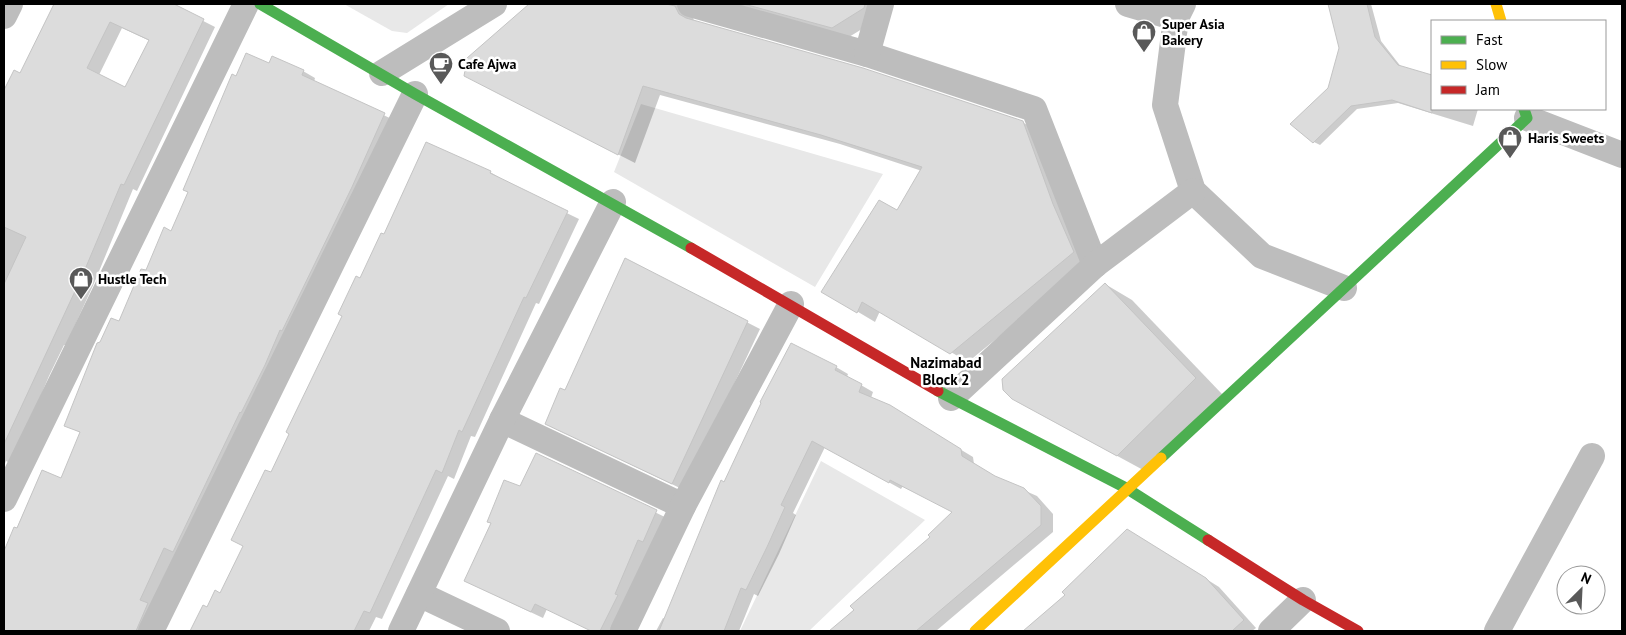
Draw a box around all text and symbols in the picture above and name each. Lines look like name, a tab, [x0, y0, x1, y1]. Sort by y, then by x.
place label: Super Asia Bakery	[1162, 15, 1225, 49]
shop icon: Super Asia Bakery	[1131, 19, 1157, 53]
legend	[1431, 20, 1606, 110]
text: Fast	[1476, 30, 1503, 49]
cafe icon: Cafe Ajwa	[428, 51, 454, 85]
place label: Cafe Ajwa	[458, 55, 516, 73]
text: Slow	[1476, 55, 1507, 74]
text: Jam	[1475, 80, 1500, 99]
shop icon: Haris Sweets	[1497, 125, 1523, 159]
place label: Haris Sweets	[1528, 129, 1605, 147]
shop icon: Hustle Tech	[68, 266, 94, 300]
place label: Hustle Tech	[98, 270, 167, 288]
district label: Nazimabad Block 2	[910, 353, 982, 389]
north arrow	[1556, 565, 1606, 615]
text: N	[1578, 568, 1594, 588]

